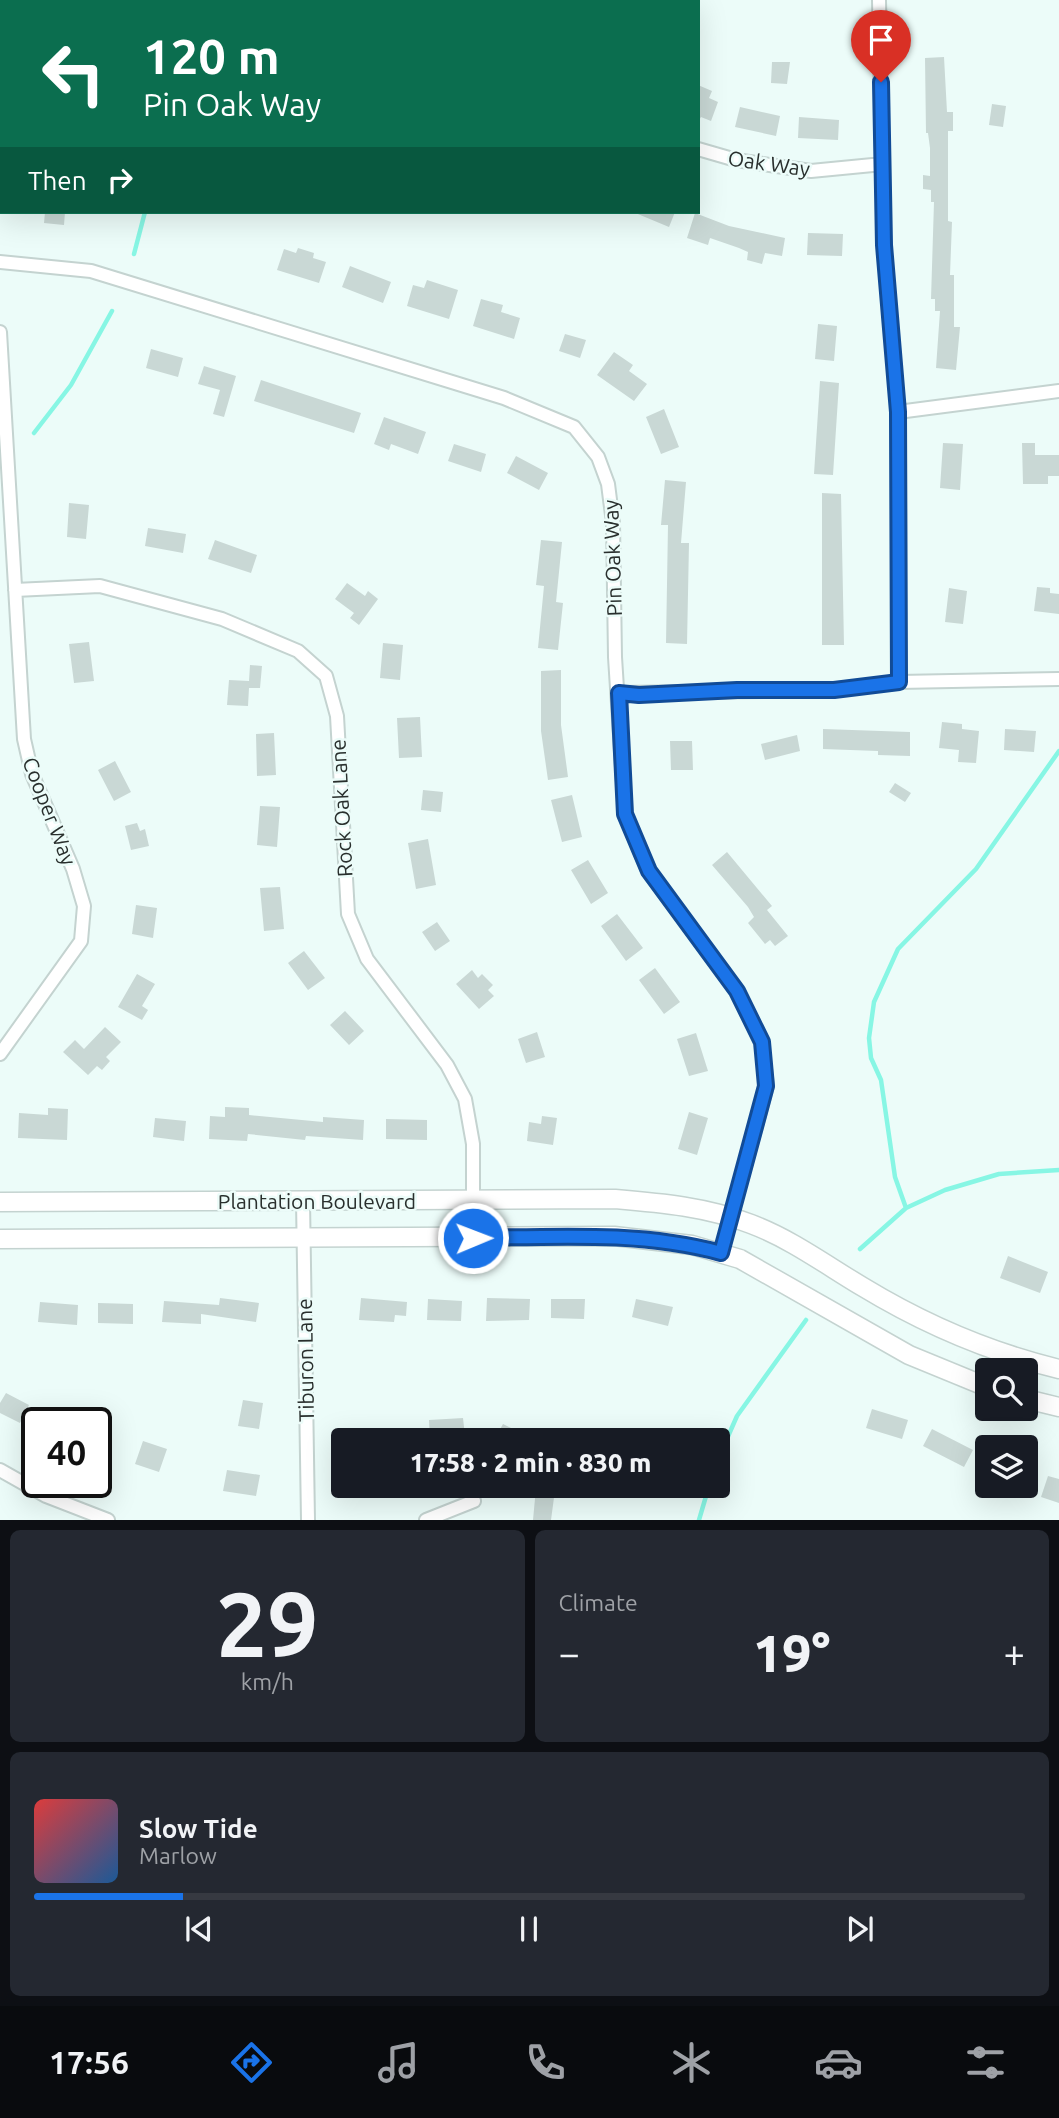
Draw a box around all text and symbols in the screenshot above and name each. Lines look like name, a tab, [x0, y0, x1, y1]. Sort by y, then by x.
pin	[851, 10, 911, 82]
icon: arrive	[862, 21, 900, 59]
icon: left	[28, 28, 119, 119]
text: 120 m	[143, 28, 280, 83]
text: Pin Oak Way	[143, 86, 321, 122]
street label: Oak Way	[727, 145, 811, 181]
icon: right	[101, 161, 139, 199]
text: Then	[28, 166, 87, 195]
street label: Pin Oak Way	[598, 499, 626, 617]
street label: Rock Oak Lane	[325, 738, 357, 878]
street label: Cooper Way	[18, 754, 82, 868]
street label: Plantation Boulevard	[218, 1189, 416, 1213]
position arrow	[436, 1201, 510, 1275]
street label: Tiburon Lane	[292, 1298, 318, 1422]
map controls	[975, 1358, 1038, 1498]
button: search	[975, 1358, 1038, 1421]
speed limit sign: 40	[21, 1407, 112, 1498]
button: layers	[975, 1435, 1038, 1498]
text: 17:58 · 2 min · 830 m	[410, 1448, 651, 1477]
text: 29	[216, 1572, 319, 1674]
text: Climate	[559, 1590, 638, 1615]
text: 19°	[753, 1624, 831, 1682]
text: −	[559, 1632, 580, 1674]
text: +	[1004, 1632, 1025, 1674]
text: km/h	[241, 1669, 294, 1694]
text: Slow Tide	[139, 1814, 258, 1843]
text: Marlow	[139, 1843, 217, 1868]
icon: previous	[180, 1910, 218, 1948]
icon: pause	[510, 1910, 548, 1948]
icon: next	[841, 1910, 879, 1948]
icon: directions	[227, 2038, 276, 2087]
icon: music	[374, 2038, 423, 2087]
icon: phone	[521, 2038, 570, 2087]
icon: climate	[667, 2038, 716, 2087]
icon: car	[814, 2038, 863, 2087]
icon: filters	[961, 2038, 1010, 2087]
text: 17:56	[49, 2044, 129, 2080]

